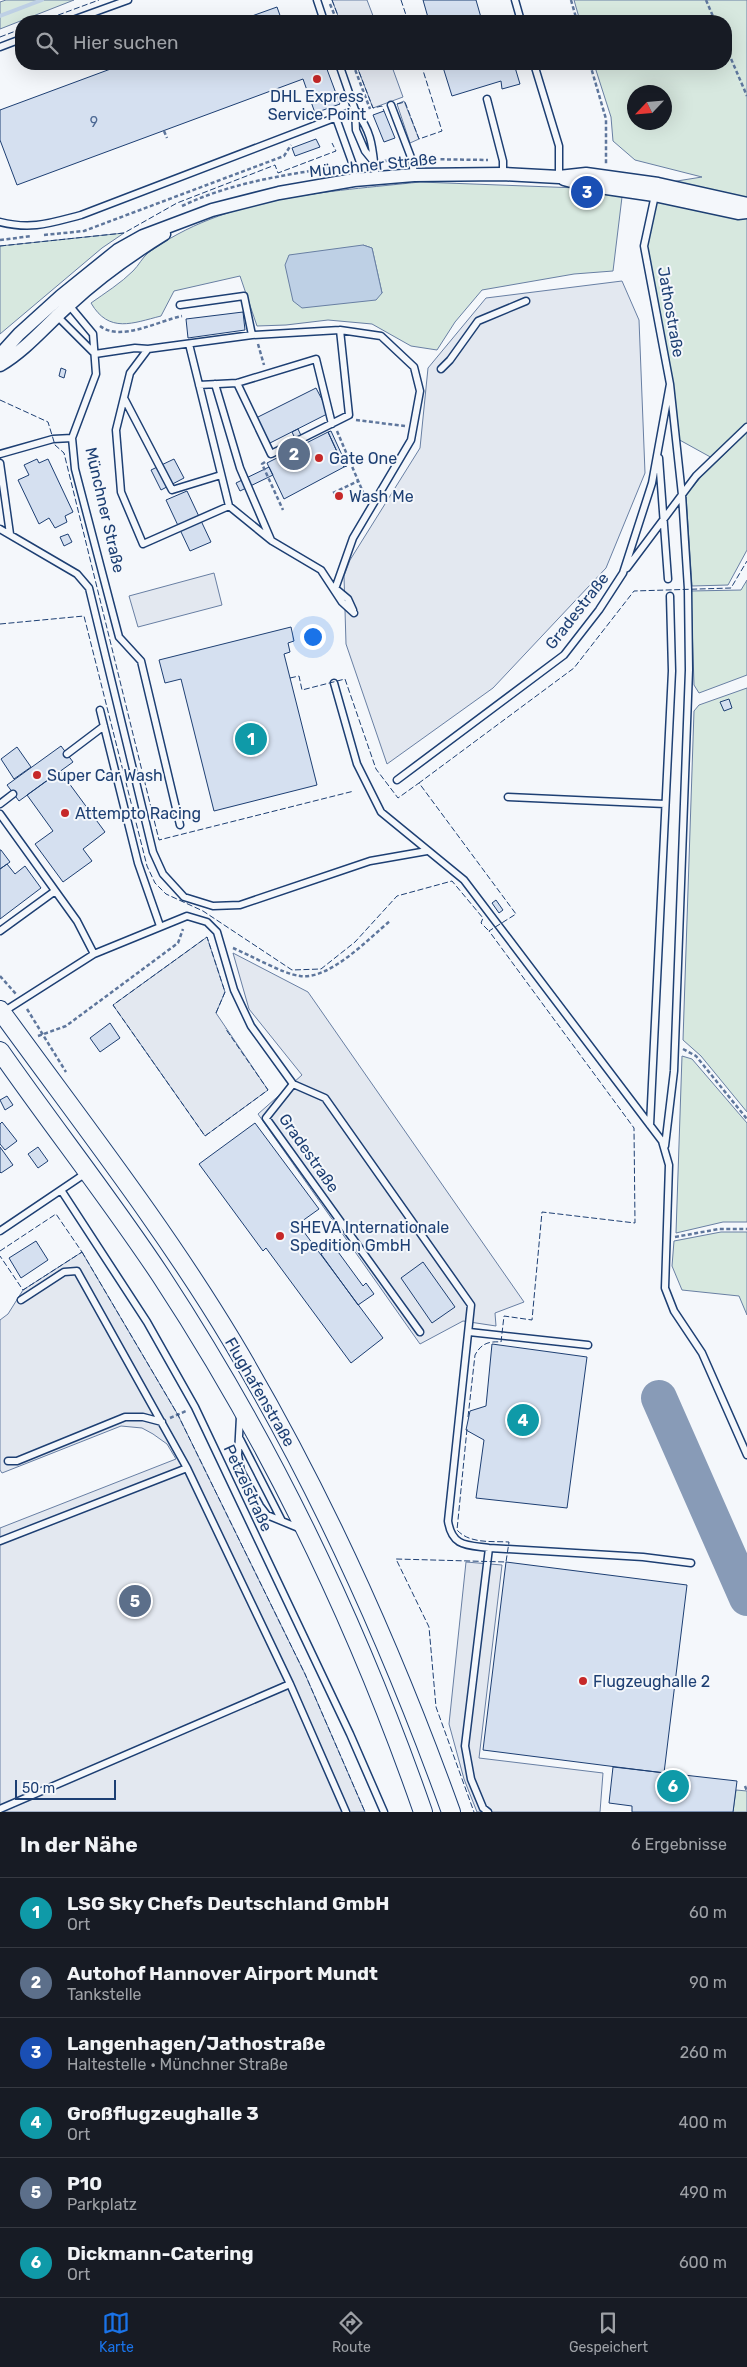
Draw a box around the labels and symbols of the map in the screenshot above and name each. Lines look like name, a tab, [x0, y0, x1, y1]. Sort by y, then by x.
marker: DHL Express Service Point	[311, 73, 323, 85]
north arrow	[627, 85, 672, 130]
place label: DHL Express Service Point	[268, 87, 366, 124]
house number: 9	[90, 114, 98, 131]
street label: Münchner Straße	[308, 149, 438, 181]
pin: 3	[571, 173, 603, 211]
street label: Jathostraße	[654, 265, 688, 359]
pin: 2	[278, 435, 310, 473]
street label: Münchner Straße	[81, 445, 129, 575]
place label: Gate One	[329, 449, 397, 468]
marker: Gate One	[313, 452, 325, 464]
place label: Wash Me	[349, 487, 414, 506]
marker: Wash Me	[333, 490, 345, 502]
street label: Gradestraße	[541, 569, 613, 653]
your location	[300, 624, 326, 650]
pin: 1	[235, 720, 267, 758]
place label: Super Car Wash	[47, 766, 163, 785]
marker: Super Car Wash	[31, 769, 43, 781]
place label: Attempto Racing	[75, 804, 201, 823]
marker: Attempto Racing	[59, 807, 71, 819]
street label: Gradestraße	[275, 1110, 343, 1196]
place label: SHEVA Internationale Spedition GmbH	[290, 1218, 449, 1255]
marker: SHEVA Internationale Spedition GmbH	[274, 1230, 286, 1242]
street label: Flughafenstraße	[221, 1334, 299, 1450]
pin: 4	[507, 1401, 539, 1439]
street label: Petzelstraße	[220, 1441, 276, 1535]
pin: 5	[119, 1582, 151, 1620]
place label: Flugzeughalle 2	[593, 1672, 710, 1691]
marker: Flugzeughalle 2	[577, 1675, 589, 1687]
pin: 6	[657, 1767, 689, 1805]
scale bar	[15, 1777, 116, 1800]

